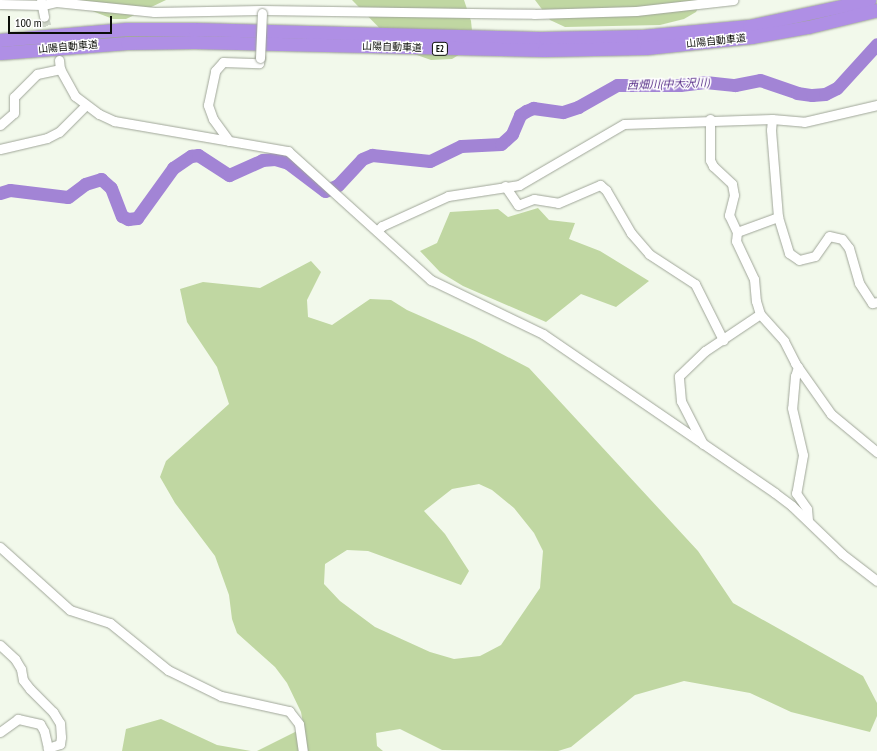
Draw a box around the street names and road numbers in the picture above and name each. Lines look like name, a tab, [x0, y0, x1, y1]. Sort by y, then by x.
street label: 山陽自動車道	[686, 32, 746, 50]
street label: 山陽自動車道	[38, 38, 98, 56]
street label: 山陽自動車道	[362, 40, 422, 54]
road number: E2	[431, 42, 449, 56]

